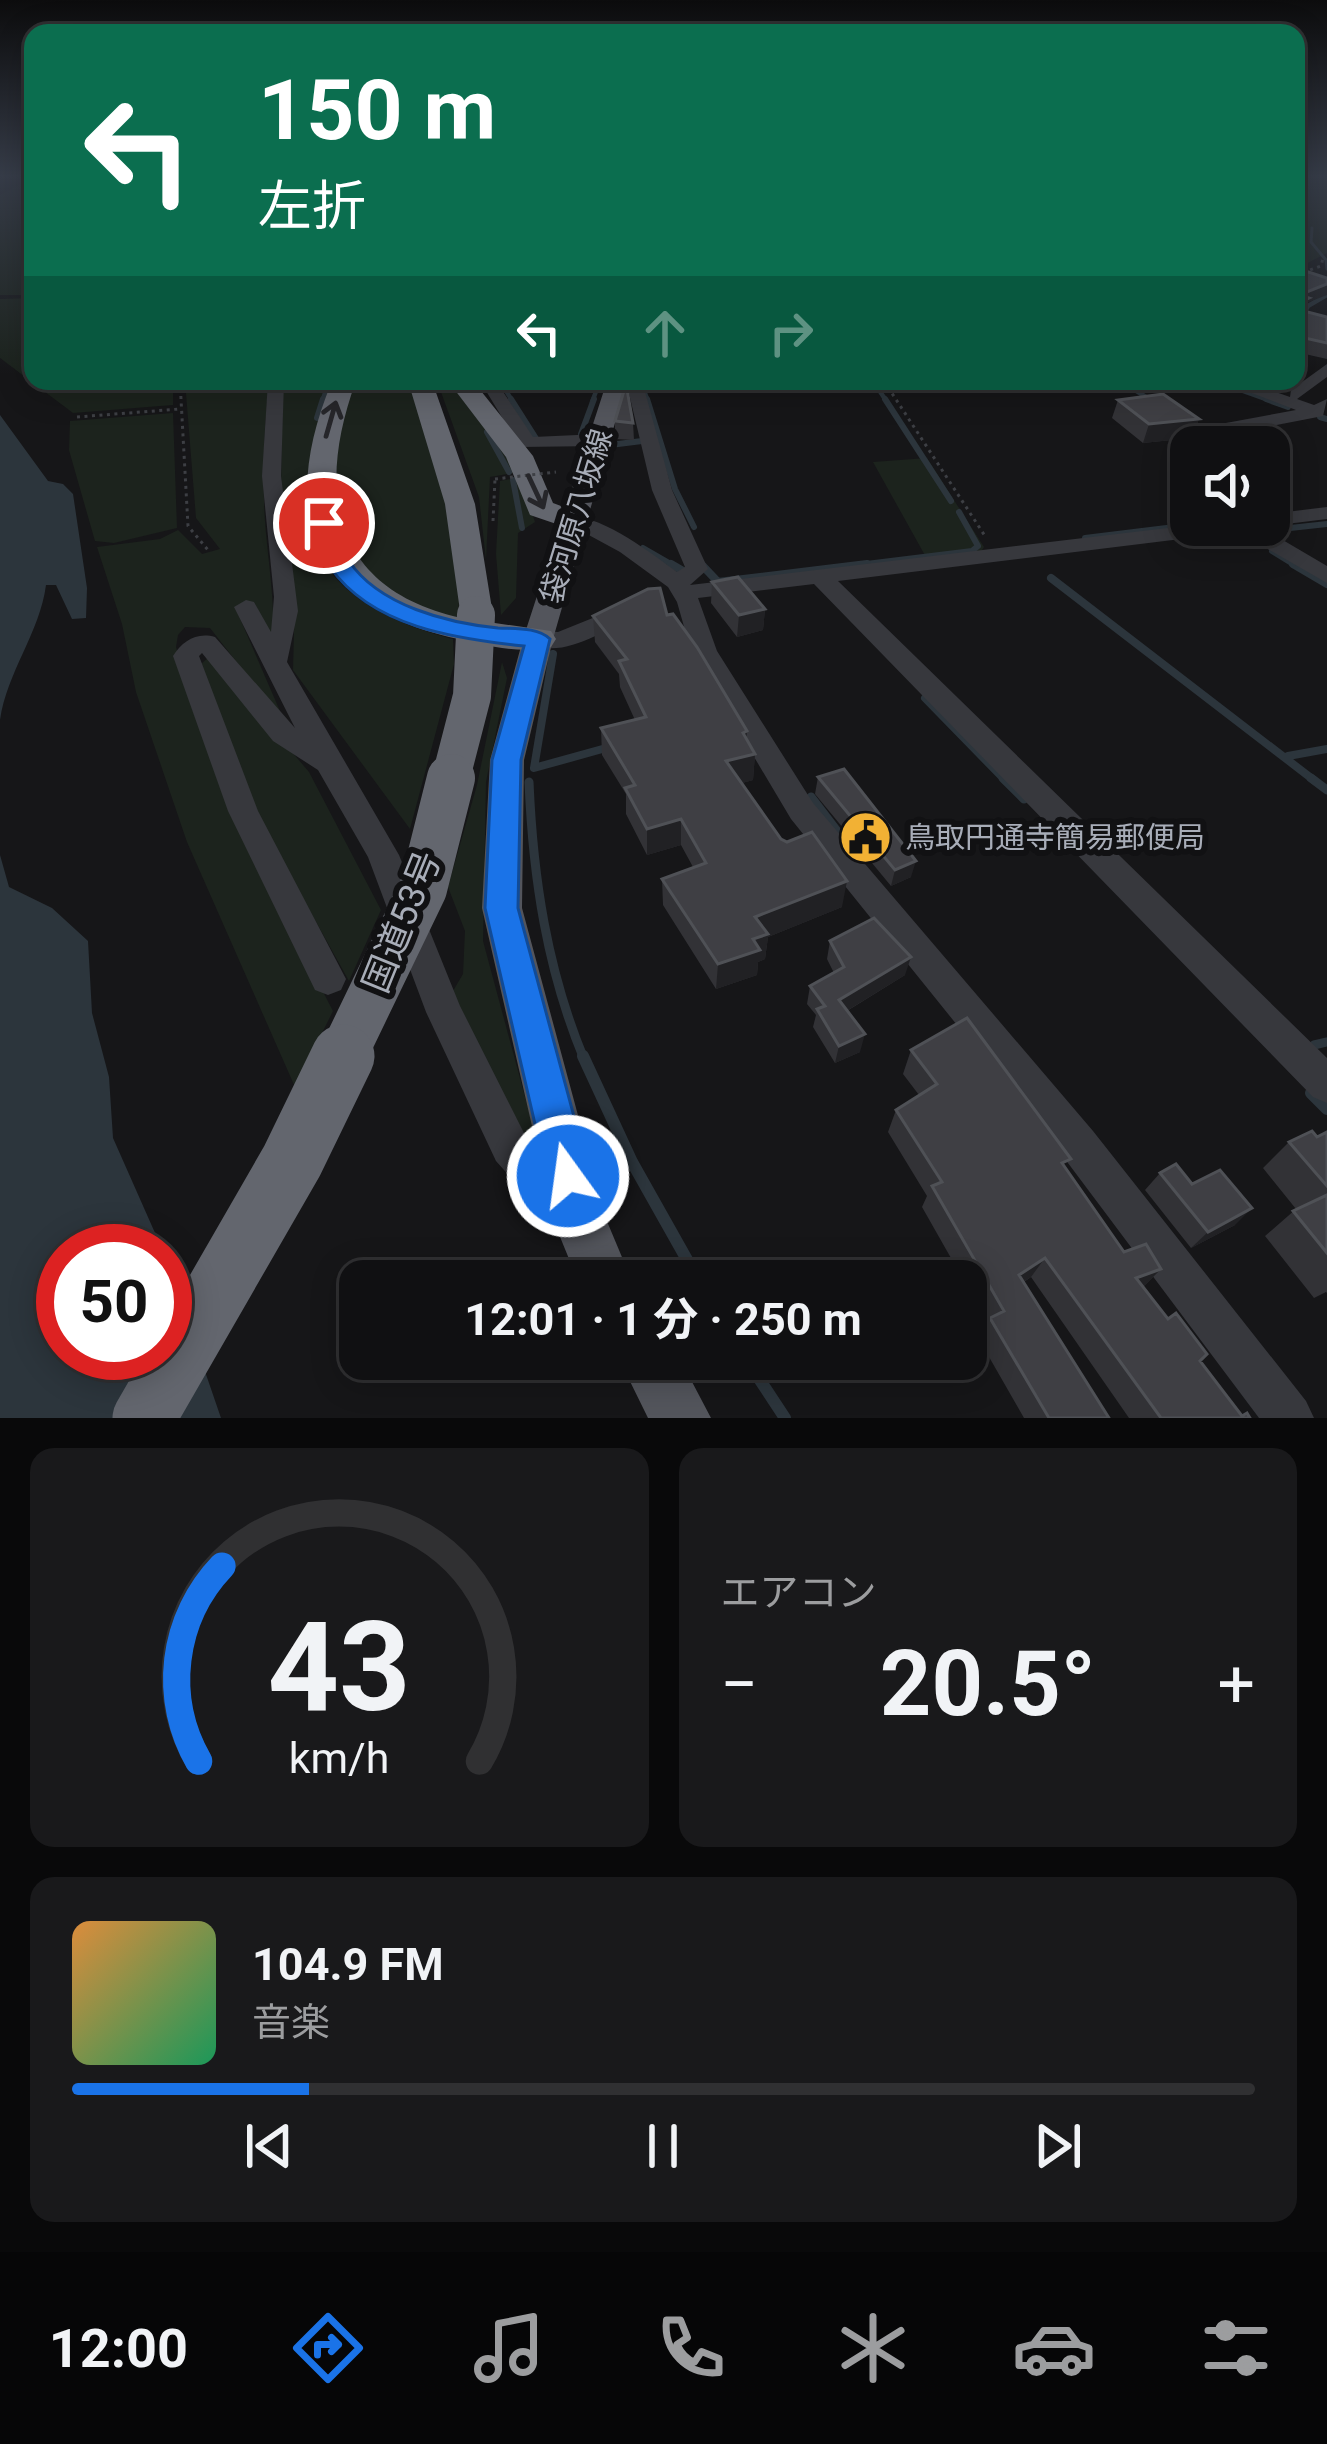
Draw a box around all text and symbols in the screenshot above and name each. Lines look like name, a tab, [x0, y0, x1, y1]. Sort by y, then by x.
text: 150 m	[258, 61, 496, 160]
icon: left	[60, 72, 216, 228]
text: 左折	[258, 175, 366, 238]
icon: left	[506, 300, 572, 366]
icon: ahead	[632, 300, 698, 366]
icon: right	[758, 300, 824, 366]
one-way arrow	[321, 401, 343, 439]
street label: 袋河原八坂線	[533, 425, 619, 607]
map controls	[1170, 426, 1290, 546]
button: sound	[1170, 426, 1290, 546]
pin	[273, 472, 375, 574]
one-way arrow	[527, 474, 549, 510]
icon: arrive	[291, 490, 357, 556]
public building icon: 鳥取円通寺簡易郵便局	[838, 809, 894, 865]
place label: 鳥取円通寺簡易郵便局	[905, 820, 1205, 855]
street label: 国道53号	[355, 845, 449, 999]
position arrow	[505, 1113, 631, 1239]
speed limit sign: 50	[36, 1224, 192, 1380]
text: 12:01 · 1 分 · 250 m	[464, 1293, 862, 1346]
text: エアコン	[721, 1570, 877, 1616]
text: 43	[268, 1594, 411, 1740]
text: 20.5°	[880, 1632, 1096, 1737]
text: −	[721, 1646, 758, 1723]
text: +	[1218, 1646, 1255, 1723]
text: km/h	[289, 1732, 390, 1782]
text: 104.9 FM	[252, 1938, 444, 1991]
text: 音楽	[252, 2000, 330, 2046]
icon: previous	[236, 2113, 302, 2179]
icon: pause	[630, 2113, 696, 2179]
icon: next	[1025, 2113, 1091, 2179]
icon: directions	[286, 2306, 370, 2390]
icon: music	[467, 2306, 551, 2390]
icon: phone	[649, 2306, 733, 2390]
icon: climate	[831, 2306, 915, 2390]
icon: car	[1012, 2306, 1096, 2390]
icon: filters	[1194, 2306, 1278, 2390]
text: 12:00	[49, 2317, 188, 2380]

